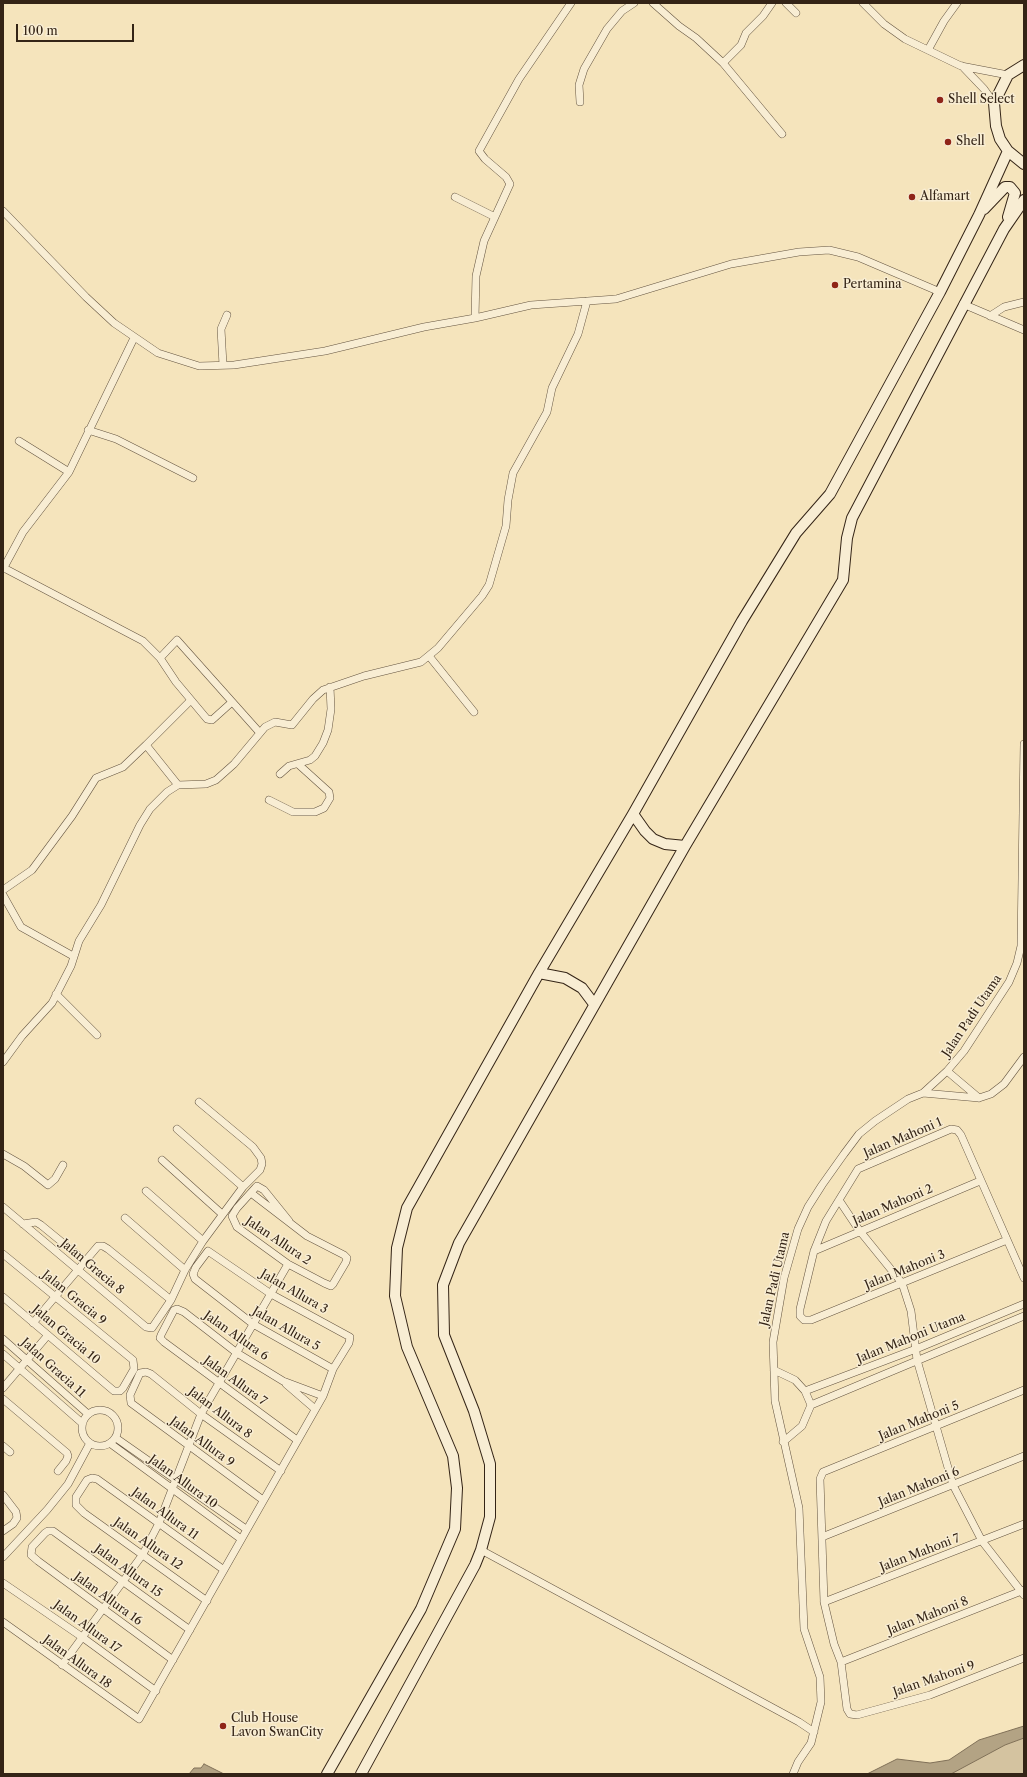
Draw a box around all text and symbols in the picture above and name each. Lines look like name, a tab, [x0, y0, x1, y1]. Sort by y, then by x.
scale bar	[18, 16, 136, 42]
text: 100 m	[23, 23, 58, 38]
place label: Shell Select	[948, 93, 1014, 107]
marker: Shell Select	[935, 95, 945, 105]
place label: Shell	[956, 135, 985, 149]
marker: Shell	[943, 137, 953, 147]
place label: Alfamart	[920, 190, 970, 204]
marker: Alfamart	[907, 192, 917, 202]
place label: Pertamina	[843, 278, 902, 292]
marker: Pertamina	[830, 280, 840, 290]
street label: Jalan Padi Utama	[939, 972, 1005, 1060]
street label: Jalan Mahoni 1	[862, 1115, 944, 1161]
street label: Jalan Mahoni 2	[851, 1182, 935, 1228]
street label: Jalan Allura 2	[243, 1214, 313, 1268]
street label: Jalan Padi Utama	[757, 1230, 793, 1328]
street label: Jalan Gracia 8	[57, 1236, 127, 1298]
street label: Jalan Mahoni 3	[863, 1247, 947, 1293]
street label: Jalan Allura 3	[258, 1267, 330, 1317]
street label: Jalan Gracia 9	[39, 1268, 109, 1328]
street label: Jalan Gracia 10	[29, 1302, 103, 1368]
street label: Jalan Allura 5	[250, 1304, 322, 1354]
street label: Jalan Allura 6	[201, 1308, 271, 1364]
street label: Jalan Mahoni Utama	[855, 1310, 967, 1366]
street label: Jalan Gracia 11	[18, 1335, 88, 1401]
street label: Jalan Allura 7	[200, 1353, 270, 1409]
street label: Jalan Allura 8	[185, 1384, 255, 1442]
street label: Jalan Mahoni 5	[877, 1398, 961, 1444]
street label: Jalan Allura 9	[167, 1414, 237, 1470]
street label: Jalan Allura 10	[146, 1452, 220, 1512]
street label: Jalan Mahoni 6	[877, 1464, 961, 1510]
street label: Jalan Allura 11	[129, 1485, 201, 1543]
street label: Jalan Allura 12	[111, 1515, 185, 1573]
street label: Jalan Mahoni 7	[878, 1531, 962, 1575]
street label: Jalan Allura 15	[91, 1542, 165, 1600]
street label: Jalan Allura 16	[71, 1569, 145, 1629]
street label: Jalan Mahoni 8	[885, 1594, 971, 1638]
street label: Jalan Allura 17	[50, 1598, 124, 1656]
street label: Jalan Allura 18	[40, 1632, 114, 1692]
street label: Jalan Mahoni 9	[891, 1658, 977, 1700]
place label: Club House Lavon SwanCity	[231, 1712, 323, 1740]
marker: Club House Lavon SwanCity	[218, 1721, 228, 1731]

